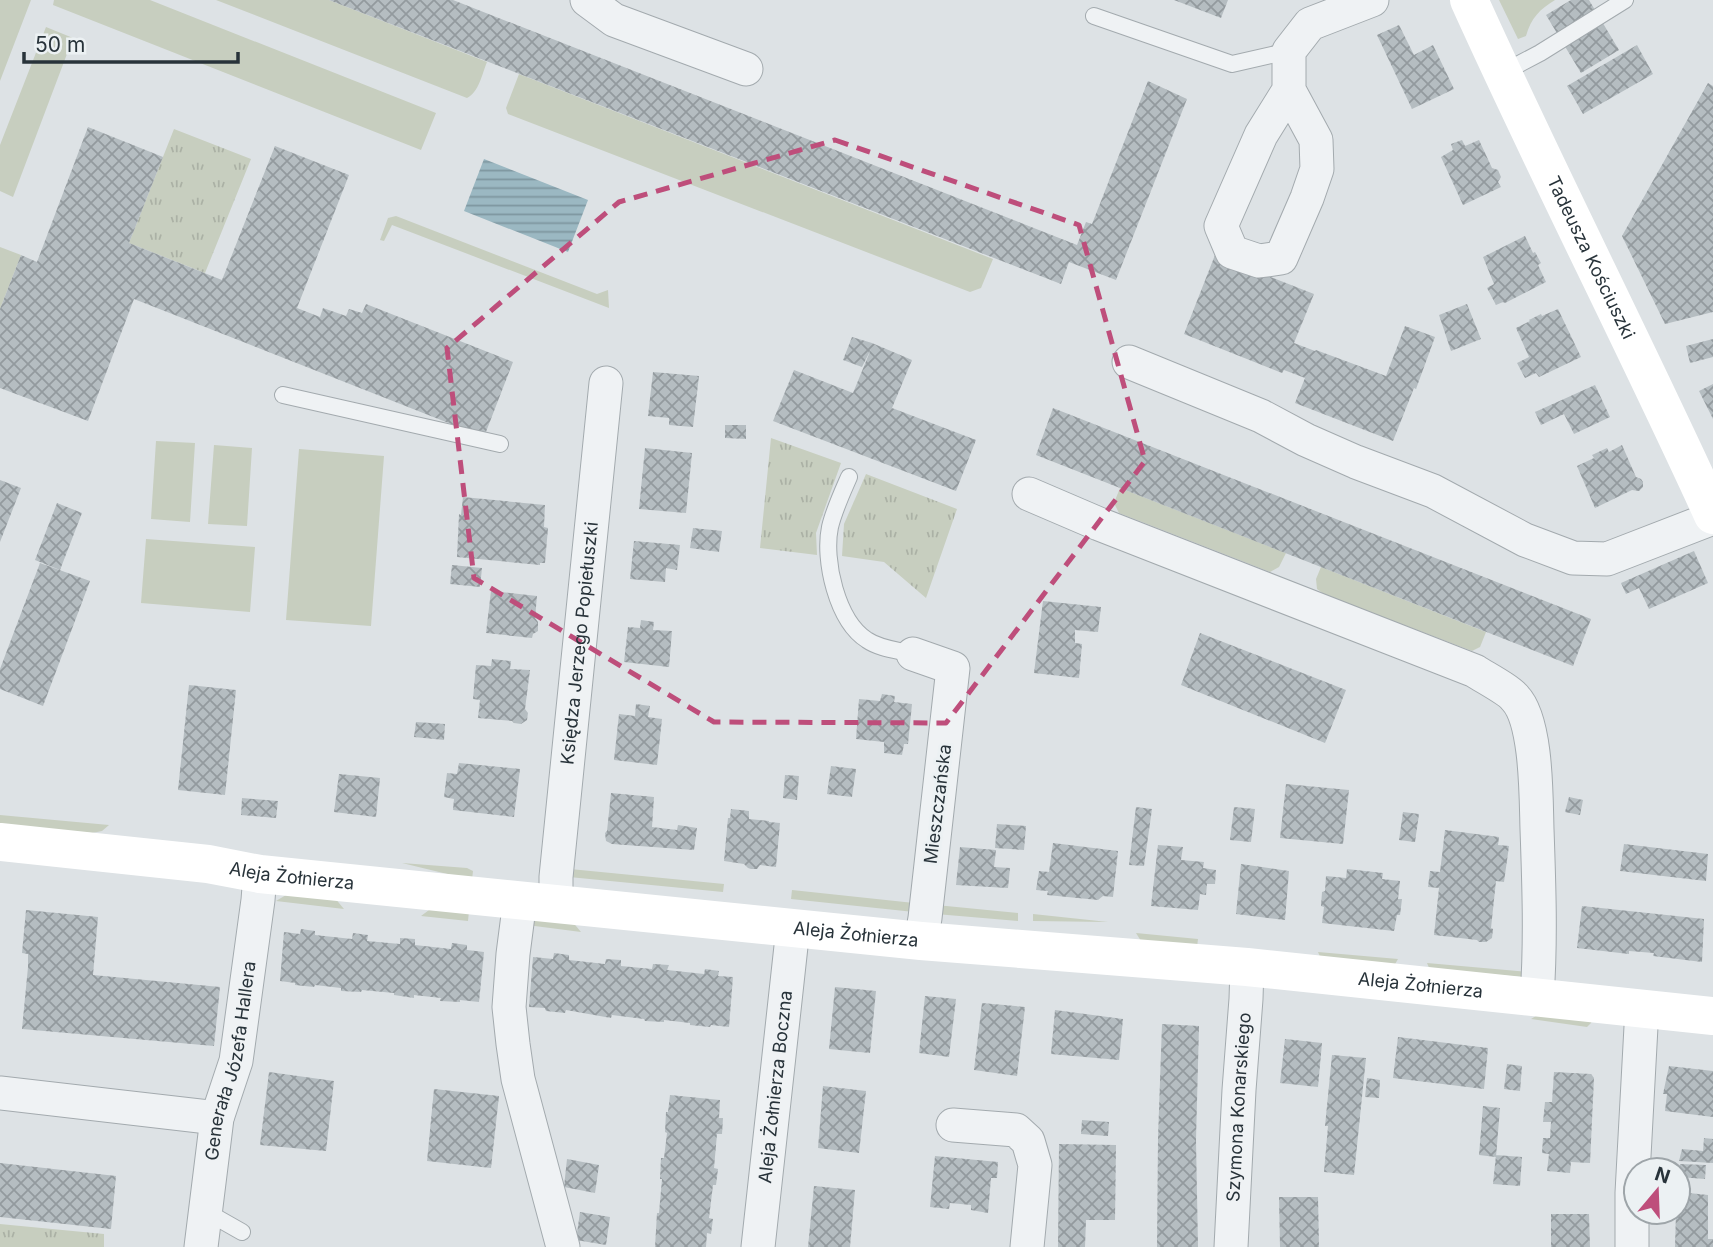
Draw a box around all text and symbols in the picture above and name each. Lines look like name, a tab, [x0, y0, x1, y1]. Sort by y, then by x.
scale bar	[24, 21, 238, 65]
text: 50 m	[35, 32, 85, 57]
street label: Tadeusza Kościuszki	[1543, 173, 1639, 342]
street label: Księdza Jerzego Popiełuszki	[556, 521, 602, 766]
street label: Mieszczańska	[920, 743, 955, 865]
street label: Aleja Żołnierza	[228, 857, 355, 893]
street label: Aleja Żołnierza	[792, 917, 919, 951]
street label: Generała Józefa Hallera	[201, 960, 260, 1162]
street label: Aleja Żołnierza	[1357, 968, 1484, 1002]
street label: Aleja Żołnierza Boczna	[754, 989, 796, 1184]
street label: Szymona Konarskiego	[1222, 1012, 1255, 1202]
north arrow	[1622, 1156, 1692, 1226]
text: N	[1652, 1162, 1673, 1189]

